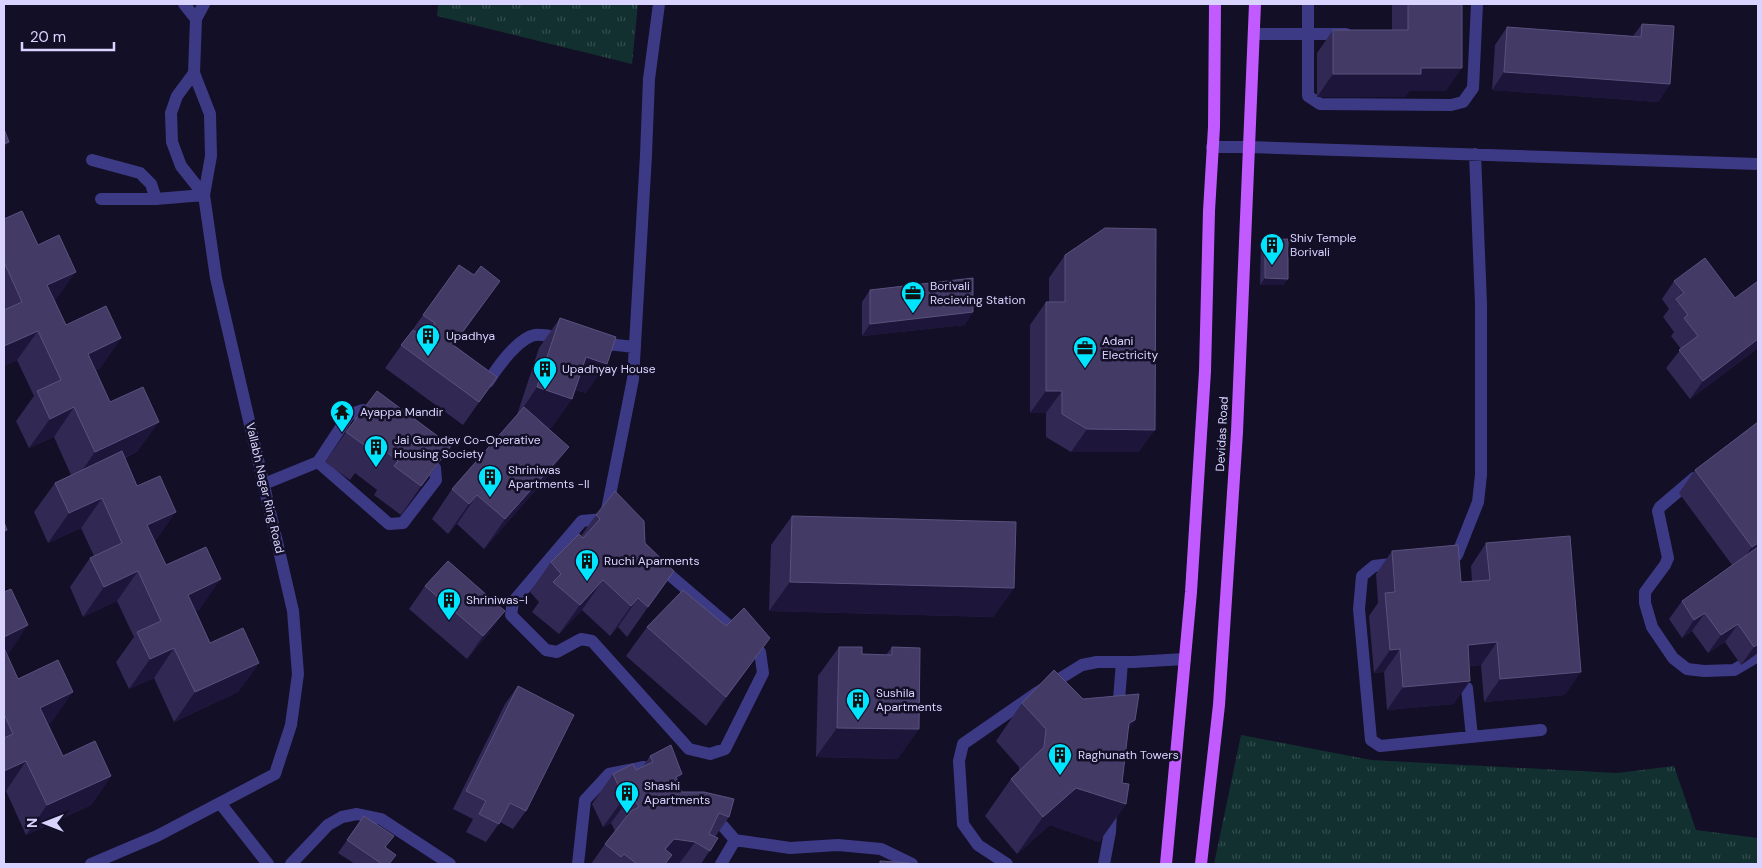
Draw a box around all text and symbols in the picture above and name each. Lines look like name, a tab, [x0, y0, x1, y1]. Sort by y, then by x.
scale bar	[22, 20, 115, 52]
text: 20 m	[30, 27, 66, 47]
place label: Shiv Temple Borivali	[1290, 230, 1357, 260]
building icon: Shiv Temple Borivali	[1259, 232, 1285, 266]
place label: Borivali Recieving Station	[930, 278, 1026, 308]
office icon: Borivali Recieving Station	[900, 280, 926, 314]
building icon: Upadhya	[415, 323, 441, 357]
place label: Upadhya	[446, 328, 495, 344]
place label: Adani Electricity	[1102, 333, 1158, 363]
office icon: Adani Electricity	[1072, 335, 1098, 369]
building icon: Upadhyay House	[532, 356, 558, 390]
place label: Upadhyay House	[562, 361, 656, 377]
street label: Devidas Road	[1212, 396, 1232, 472]
temple icon: Ayappa Mandir	[329, 399, 355, 433]
place label: Ayappa Mandir	[360, 404, 444, 420]
street label: Vallabh Nagar Ring Road	[242, 421, 288, 555]
place label: Jai Gurudev Co-Operative Housing Society	[394, 432, 541, 462]
building icon: Jai Gurudev Co-Operative Housing Society	[363, 434, 389, 468]
place label: Shriniwas Apartments -II	[508, 462, 590, 492]
building icon: Shriniwas Apartments -II	[477, 464, 503, 498]
building icon: Ruchi Aparments	[574, 548, 600, 582]
place label: Ruchi Aparments	[604, 553, 699, 569]
building icon: Shriniwas-I	[436, 587, 462, 621]
place label: Shriniwas-I	[466, 592, 528, 608]
place label: Sushila Apartments	[876, 685, 942, 715]
building icon: Sushila Apartments	[845, 687, 871, 721]
building icon: Raghunath Towers	[1047, 742, 1073, 776]
place label: Raghunath Towers	[1078, 747, 1179, 763]
place label: Shashi Apartments	[644, 778, 710, 808]
building icon: Shashi Apartments	[614, 780, 640, 814]
north arrow	[20, 798, 70, 848]
text: N	[23, 818, 41, 828]

